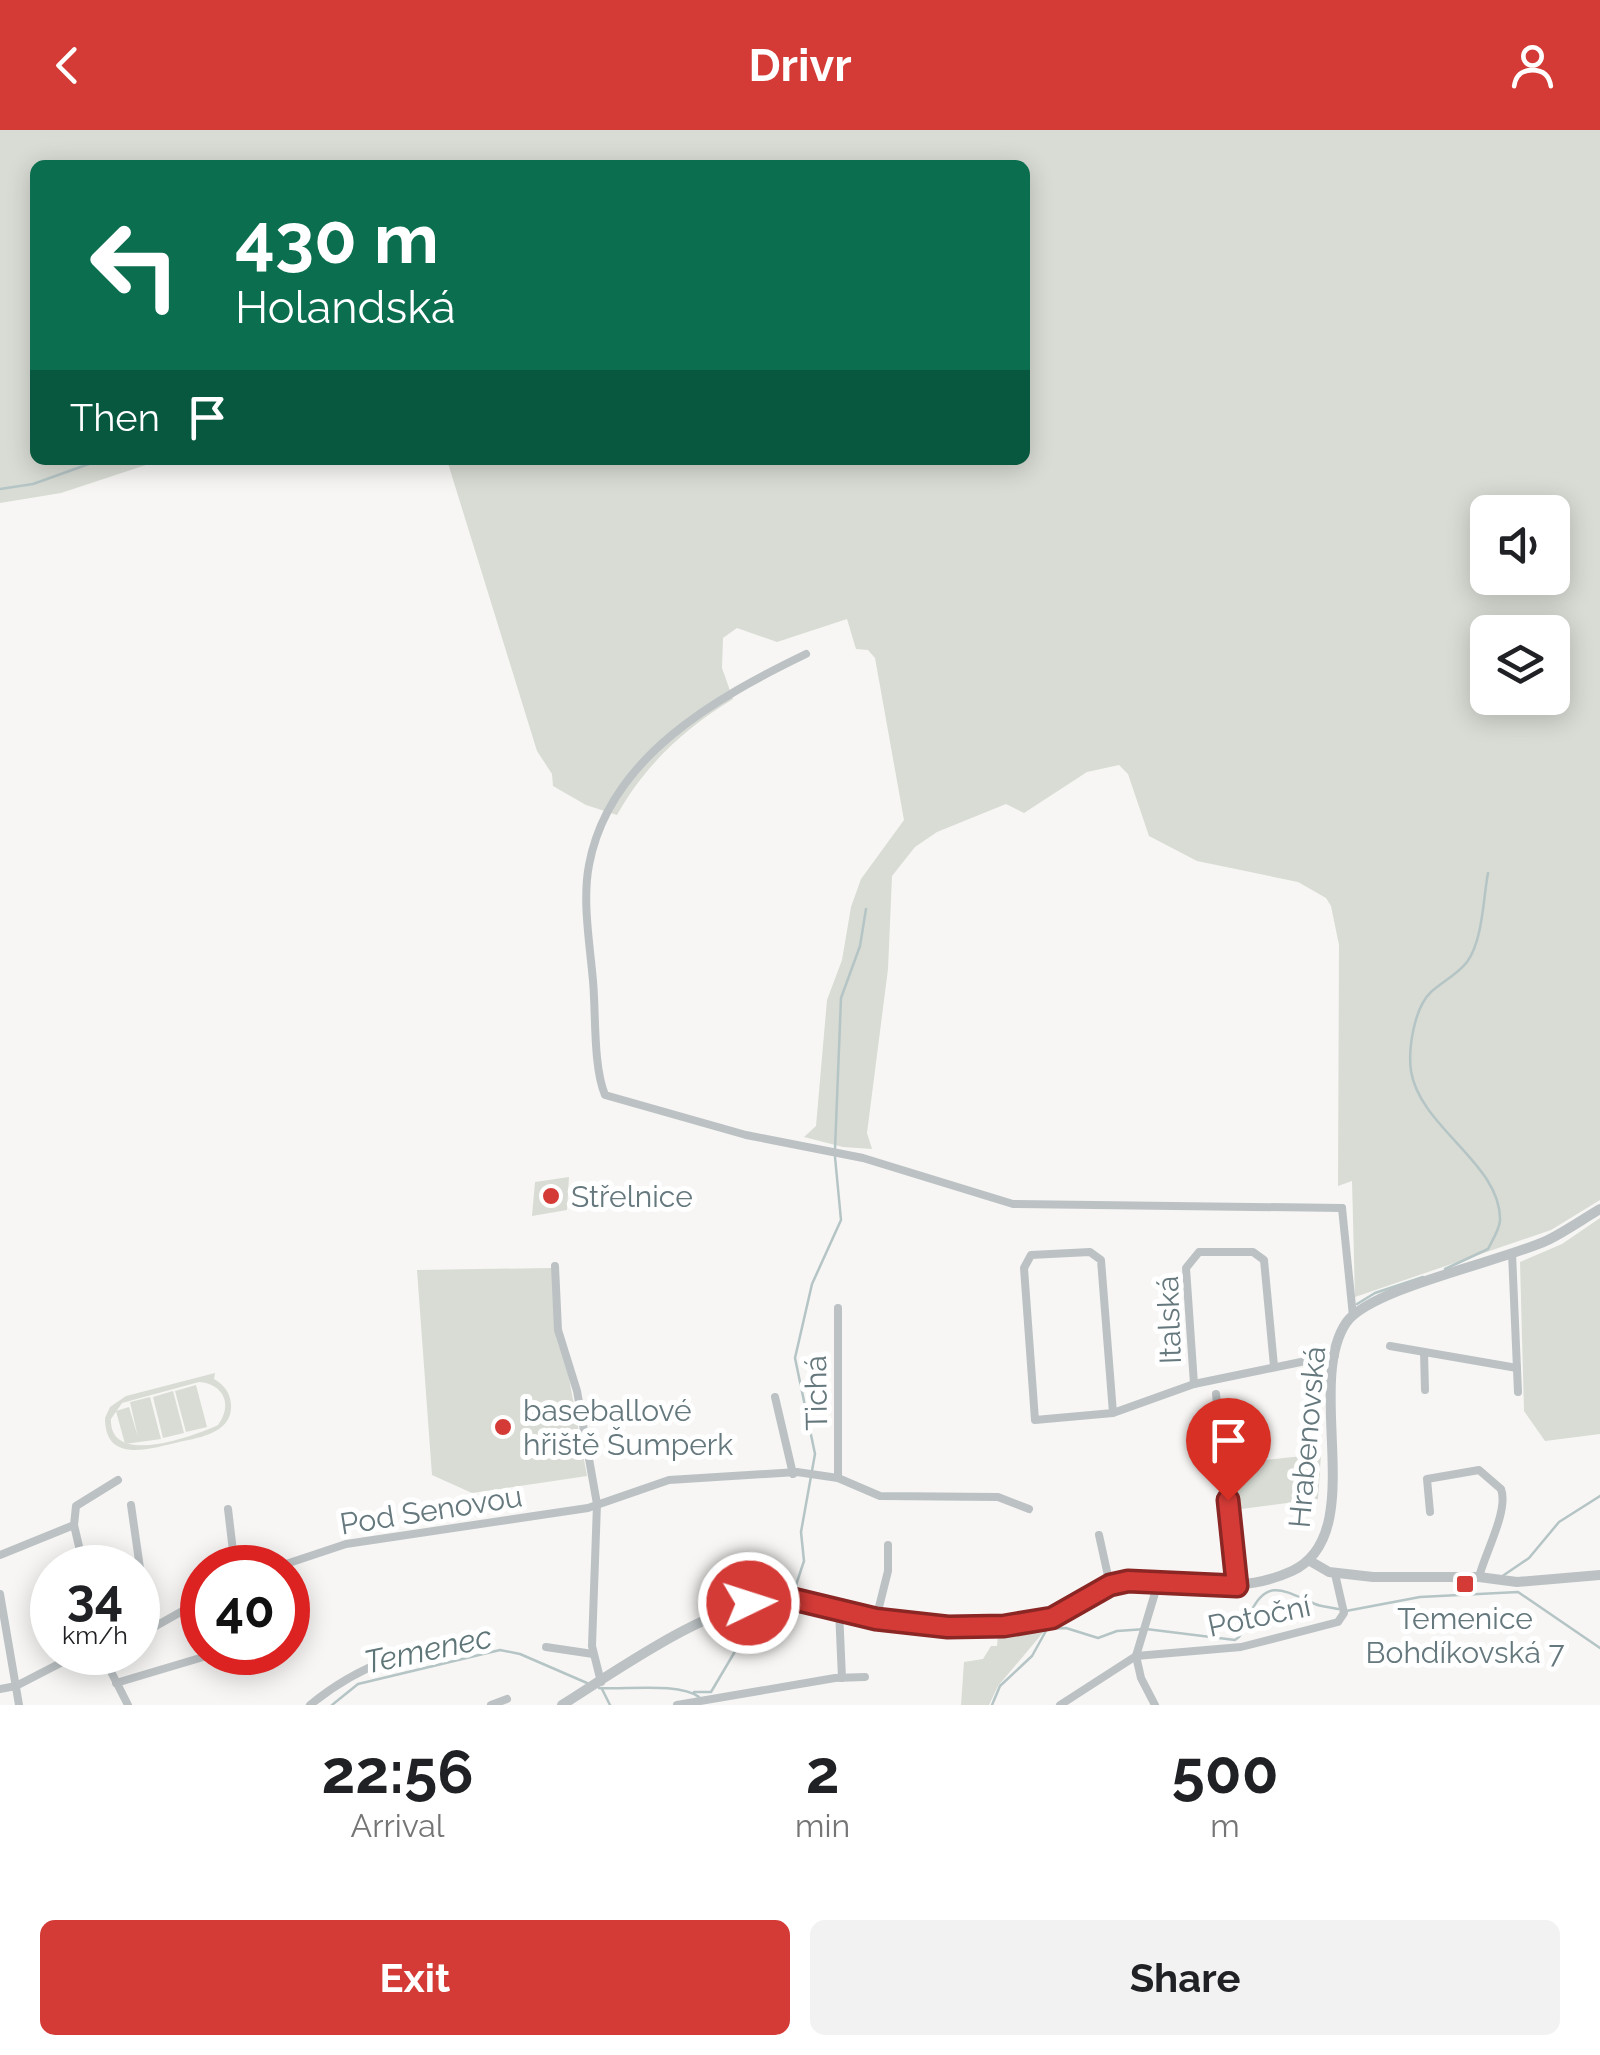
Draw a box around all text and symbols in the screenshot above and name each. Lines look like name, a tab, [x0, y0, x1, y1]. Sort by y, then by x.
icon: back	[40, 38, 95, 93]
icon: person	[1505, 38, 1560, 93]
text: Drivr	[748, 39, 852, 92]
text: 430 m	[235, 197, 439, 279]
icon: left	[70, 200, 200, 330]
text: Holandská	[235, 281, 456, 334]
icon: arrive	[180, 390, 235, 445]
text: Then	[70, 395, 160, 440]
map controls	[1470, 495, 1570, 715]
button: sound	[1470, 495, 1570, 595]
button: layers	[1470, 615, 1570, 715]
place label: Střelnice	[571, 1179, 693, 1214]
marker: Střelnice	[540, 1185, 562, 1207]
street label: Italská	[1150, 1275, 1188, 1365]
street label: Hrabenovská	[1282, 1345, 1332, 1529]
street label: Tichá	[798, 1355, 834, 1431]
place label: baseballové hřiště Šumperk	[523, 1393, 733, 1462]
pin	[1186, 1398, 1271, 1501]
icon: arrive	[1201, 1413, 1256, 1468]
marker: baseballové hřiště Šumperk	[492, 1416, 514, 1438]
street label: Pod Senovou	[337, 1478, 525, 1542]
speed limit sign: 40	[180, 1545, 310, 1675]
position arrow	[697, 1551, 801, 1655]
text: 34	[67, 1568, 123, 1627]
marker: Temenice Bohdíkovská 7	[1454, 1573, 1476, 1595]
street label: Potoční	[1204, 1588, 1314, 1644]
place label: Temenice Bohdíkovská 7	[1366, 1601, 1564, 1670]
water label: Temenec	[361, 1617, 495, 1681]
text: km/h	[62, 1620, 128, 1650]
text: 22:56	[321, 1737, 474, 1807]
text: 2	[806, 1737, 840, 1807]
text: 500	[1172, 1737, 1279, 1807]
text: Arrival	[351, 1807, 444, 1844]
text: min	[795, 1807, 850, 1844]
text: m	[1210, 1807, 1240, 1844]
button: Exit	[40, 1920, 790, 2035]
button: Share	[810, 1920, 1560, 2035]

